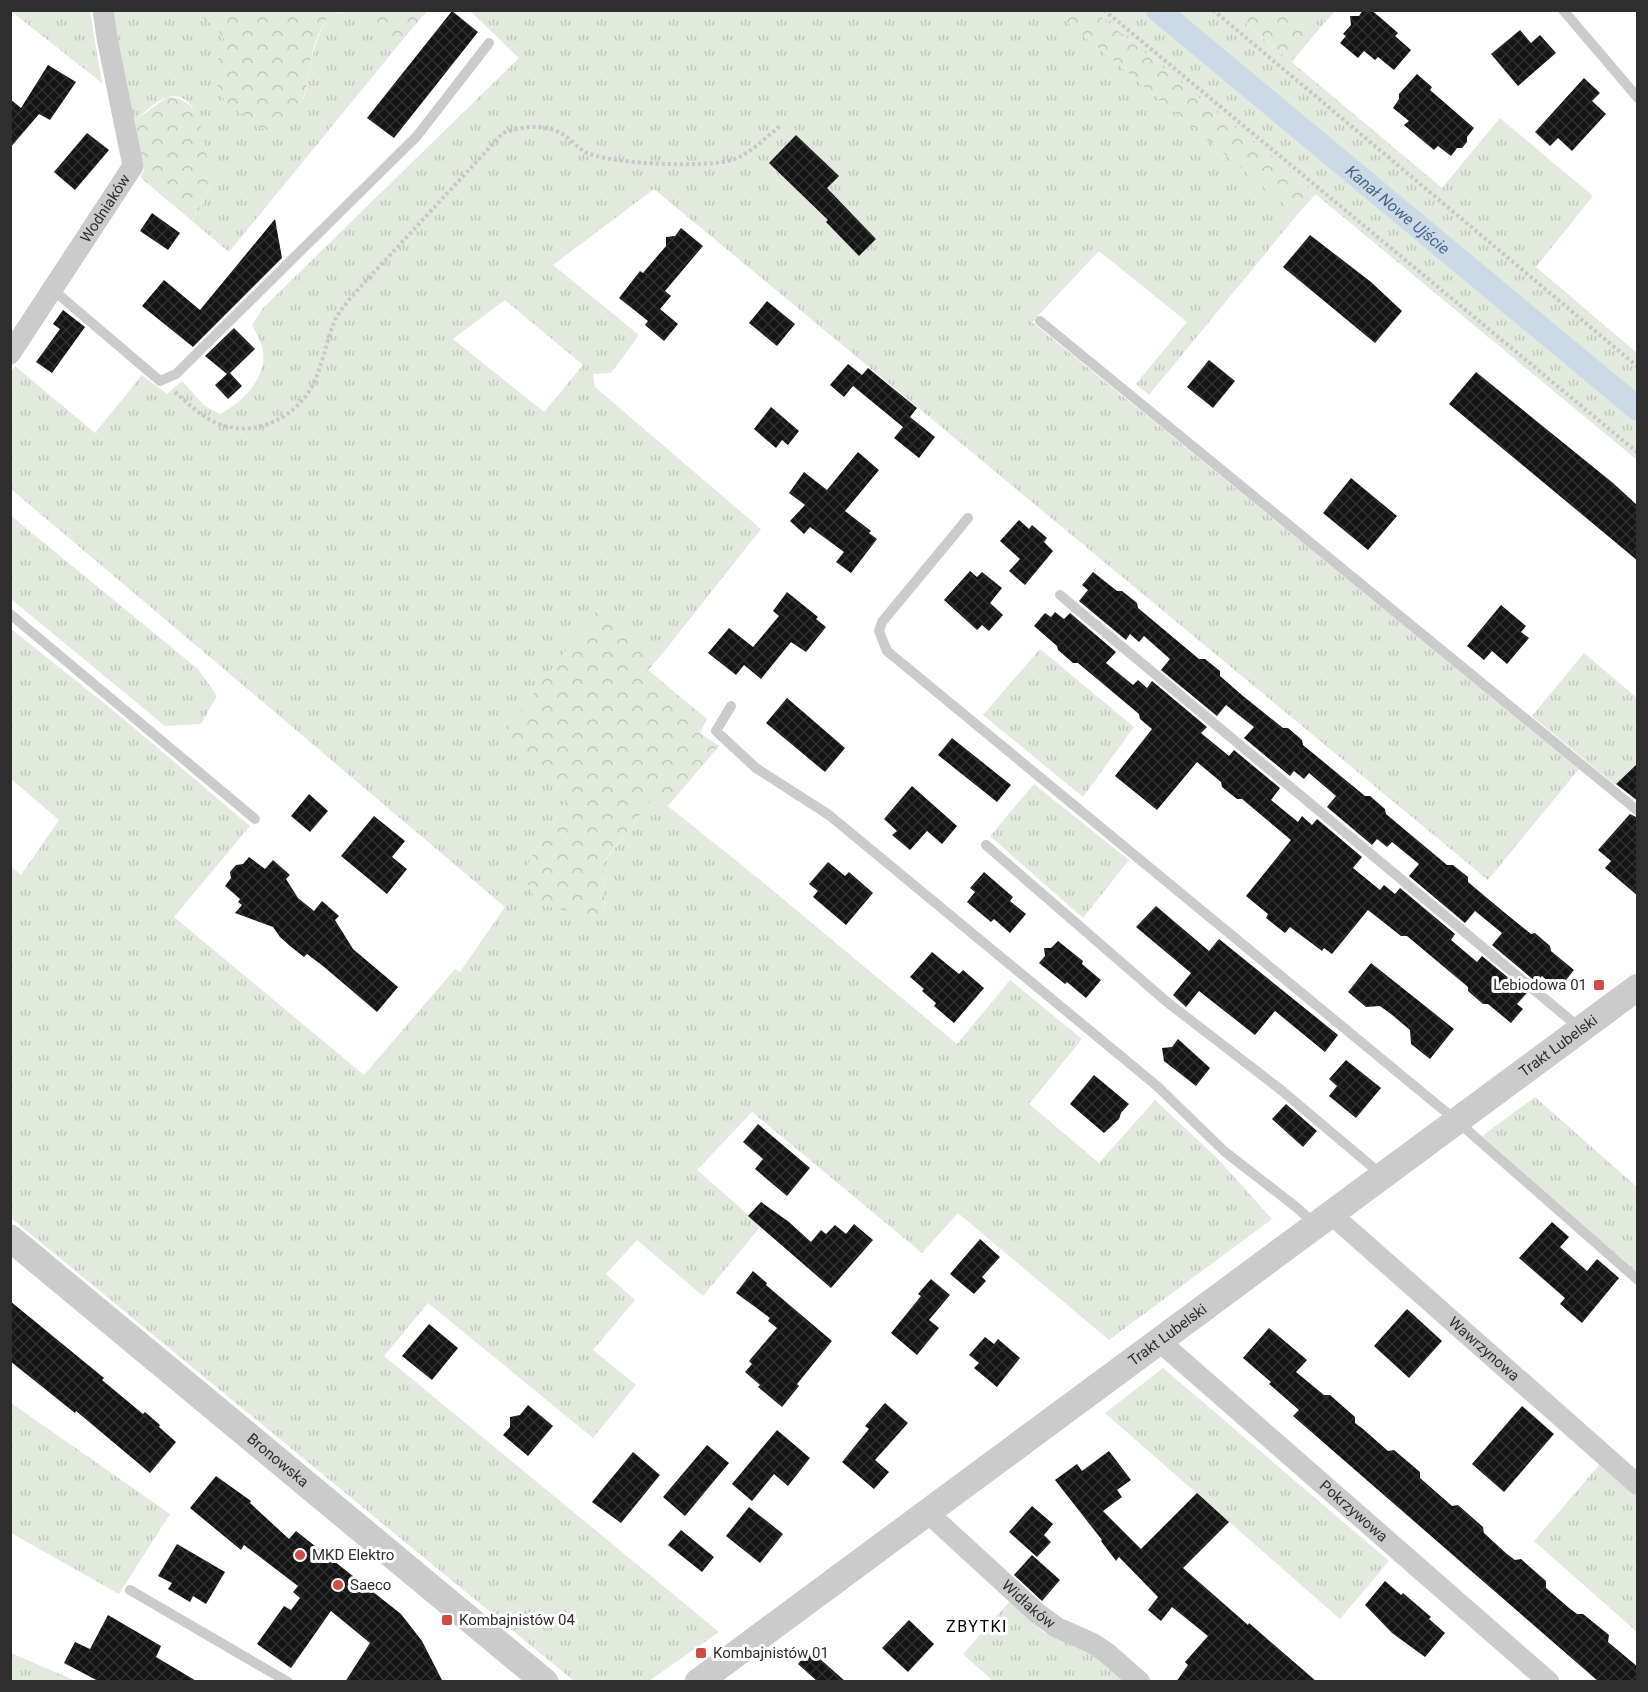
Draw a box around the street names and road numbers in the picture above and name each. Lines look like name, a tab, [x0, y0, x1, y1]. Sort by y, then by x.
street label: Wodniaków	[76, 171, 134, 246]
street label: Trakt Lubelski	[1516, 1011, 1601, 1081]
street label: Trakt Lubelski	[1125, 1300, 1210, 1370]
street label: Wawrzynowa	[1445, 1313, 1523, 1385]
street label: Bronowska	[243, 1430, 312, 1491]
street label: Pokrzywowa	[1316, 1477, 1391, 1546]
street label: Widłaków	[998, 1576, 1059, 1632]

